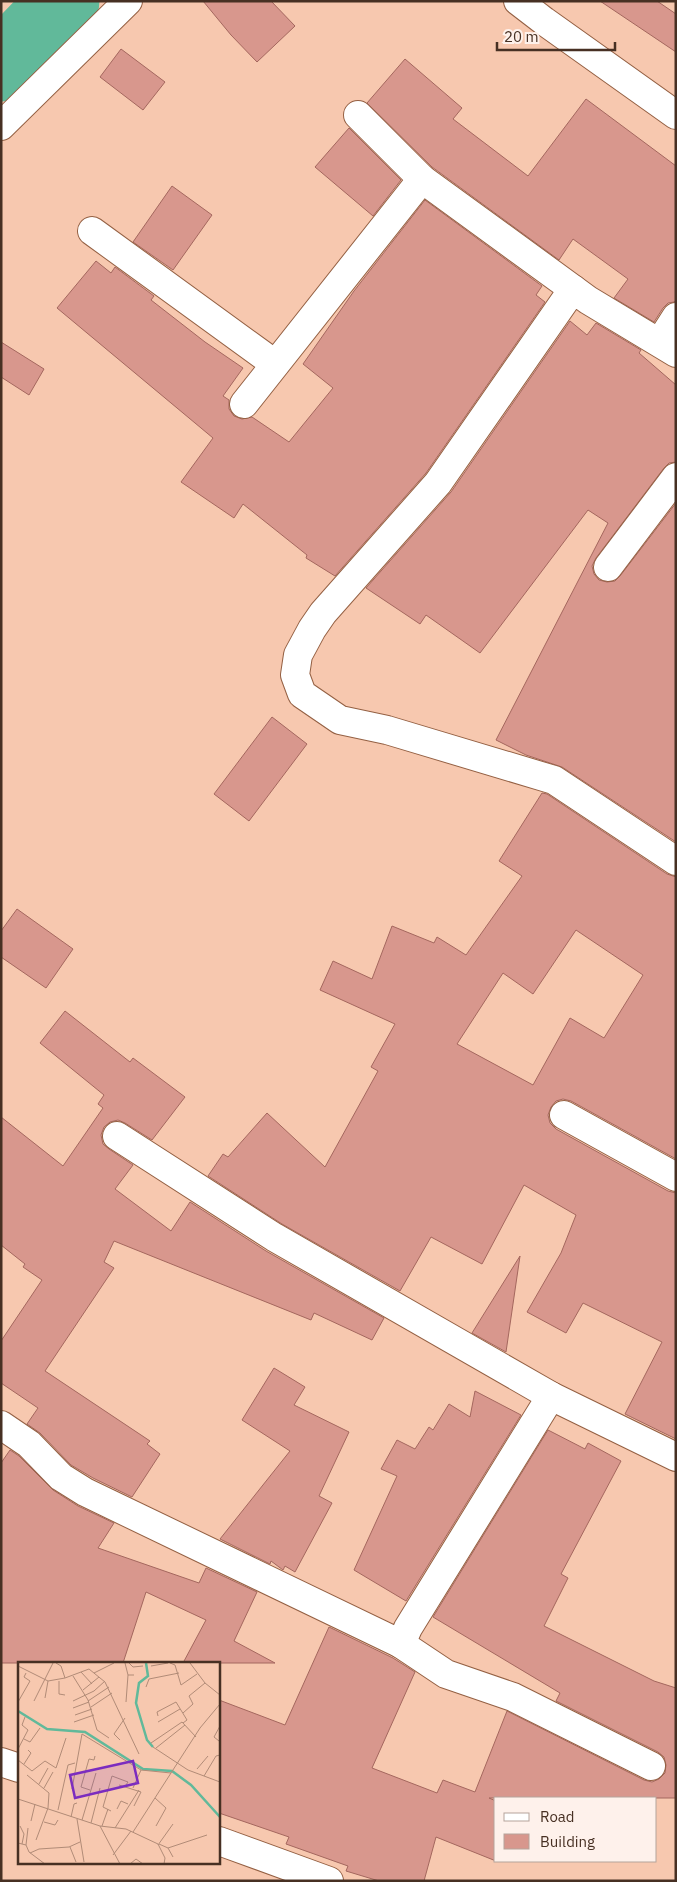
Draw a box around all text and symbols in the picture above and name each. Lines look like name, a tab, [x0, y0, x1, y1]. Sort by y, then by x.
scale bar	[497, 20, 614, 52]
text: 20 m	[504, 27, 539, 46]
inset map	[18, 1662, 220, 1864]
legend	[494, 1797, 657, 1862]
text: Road	[540, 1807, 575, 1826]
text: Building	[540, 1832, 595, 1851]

